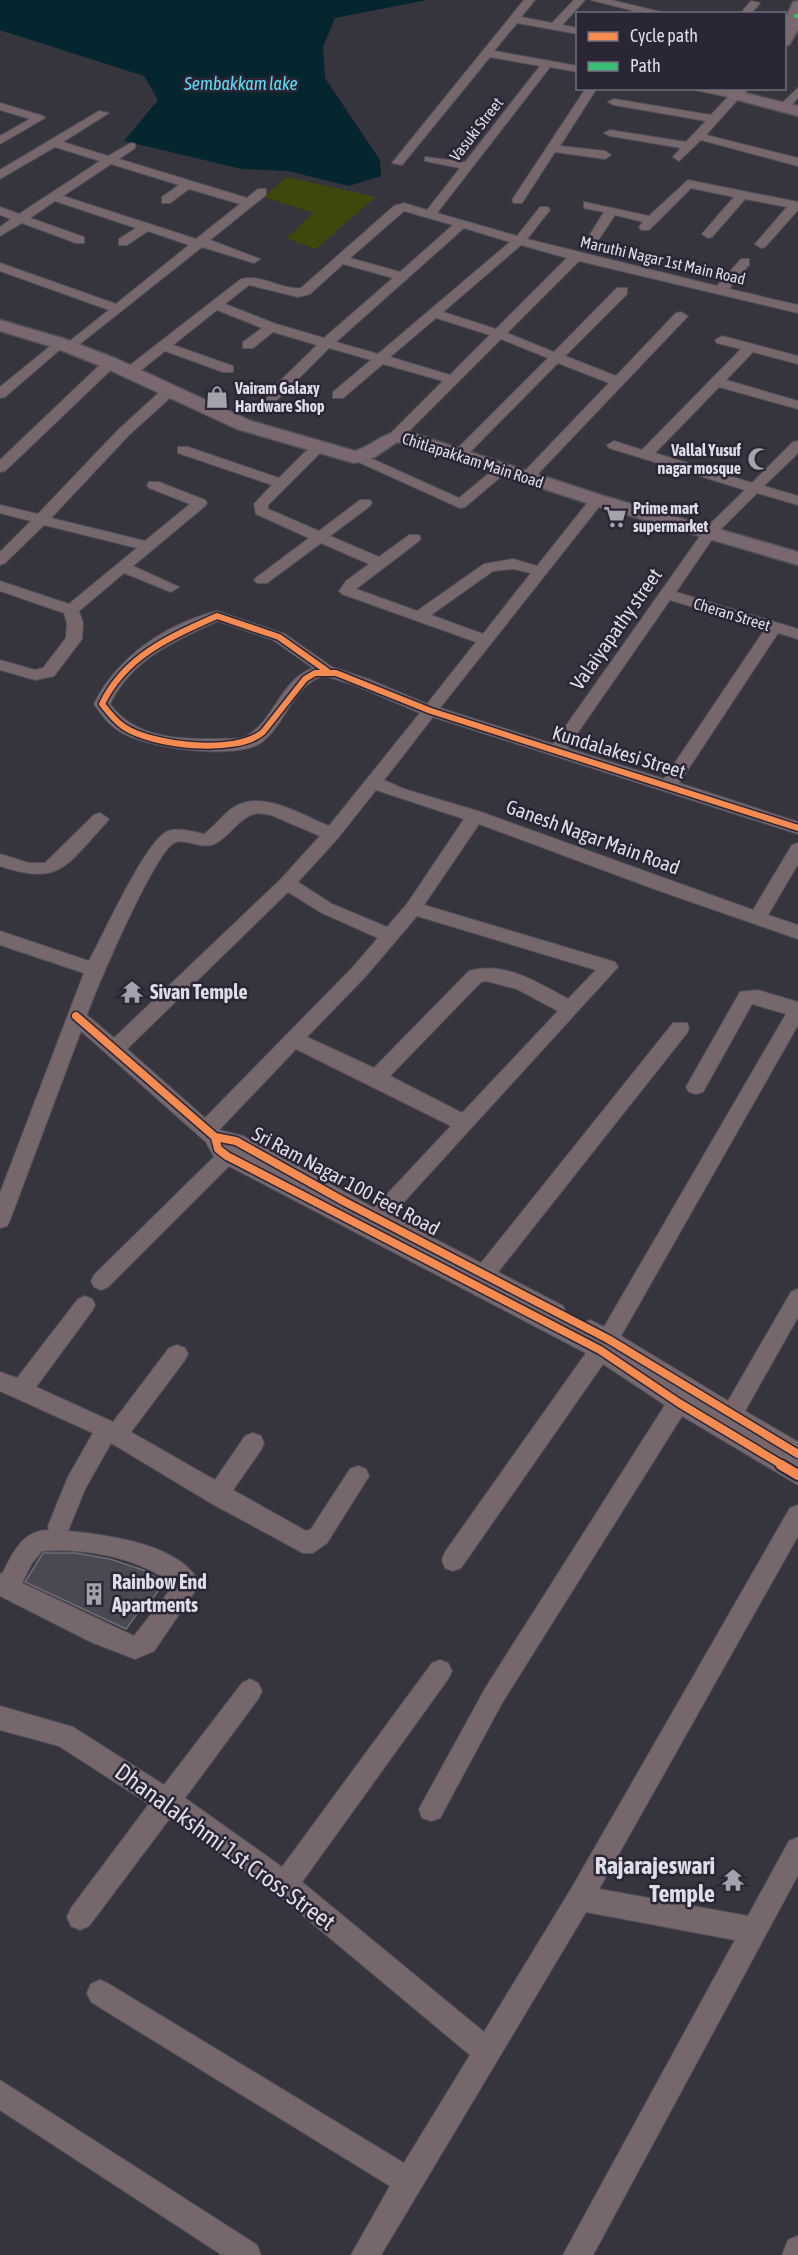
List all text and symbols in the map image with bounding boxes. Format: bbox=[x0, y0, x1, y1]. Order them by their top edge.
legend bbox=[576, 12, 786, 90]
text: Cycle path bbox=[630, 25, 698, 46]
text: Path bbox=[630, 55, 661, 76]
water label: Sembakkam lake bbox=[183, 73, 298, 94]
street label: Vasuki Street bbox=[446, 93, 507, 164]
street label: Maruthi Nagar 1st Main Road bbox=[578, 232, 747, 289]
place label: Vairam Galaxy Hardware Shop bbox=[234, 379, 325, 415]
shop icon: Vairam Galaxy Hardware Shop bbox=[204, 384, 230, 410]
street label: Chitlapakkam Main Road bbox=[400, 429, 546, 492]
place label: Vallal Yusuf nagar mosque bbox=[658, 441, 742, 477]
mosque icon: Vallal Yusuf nagar mosque bbox=[746, 446, 772, 472]
place label: Prime mart supermarket bbox=[633, 499, 709, 535]
supermarket icon: Prime mart supermarket bbox=[602, 504, 628, 530]
street label: Valaiyapathy street bbox=[565, 563, 666, 694]
street label: Cheran Street bbox=[692, 594, 773, 634]
street label: Kundalakesi Street bbox=[550, 720, 689, 783]
street label: Ganesh Nagar Main Road bbox=[503, 794, 683, 879]
temple icon: Sivan Temple bbox=[119, 979, 145, 1005]
place label: Sivan Temple bbox=[150, 980, 248, 1003]
street label: Sri Ram Nagar 100 Feet Road bbox=[249, 1121, 444, 1240]
place label: Rainbow End Apartments bbox=[111, 1570, 207, 1616]
building icon: Rainbow End Apartments bbox=[81, 1581, 107, 1607]
street label: Dhanalakshmi 1st Cross Street bbox=[110, 1758, 341, 1936]
place label: Rajarajeswari Temple bbox=[595, 1852, 715, 1907]
temple icon: Rajarajeswari Temple bbox=[720, 1867, 746, 1893]

